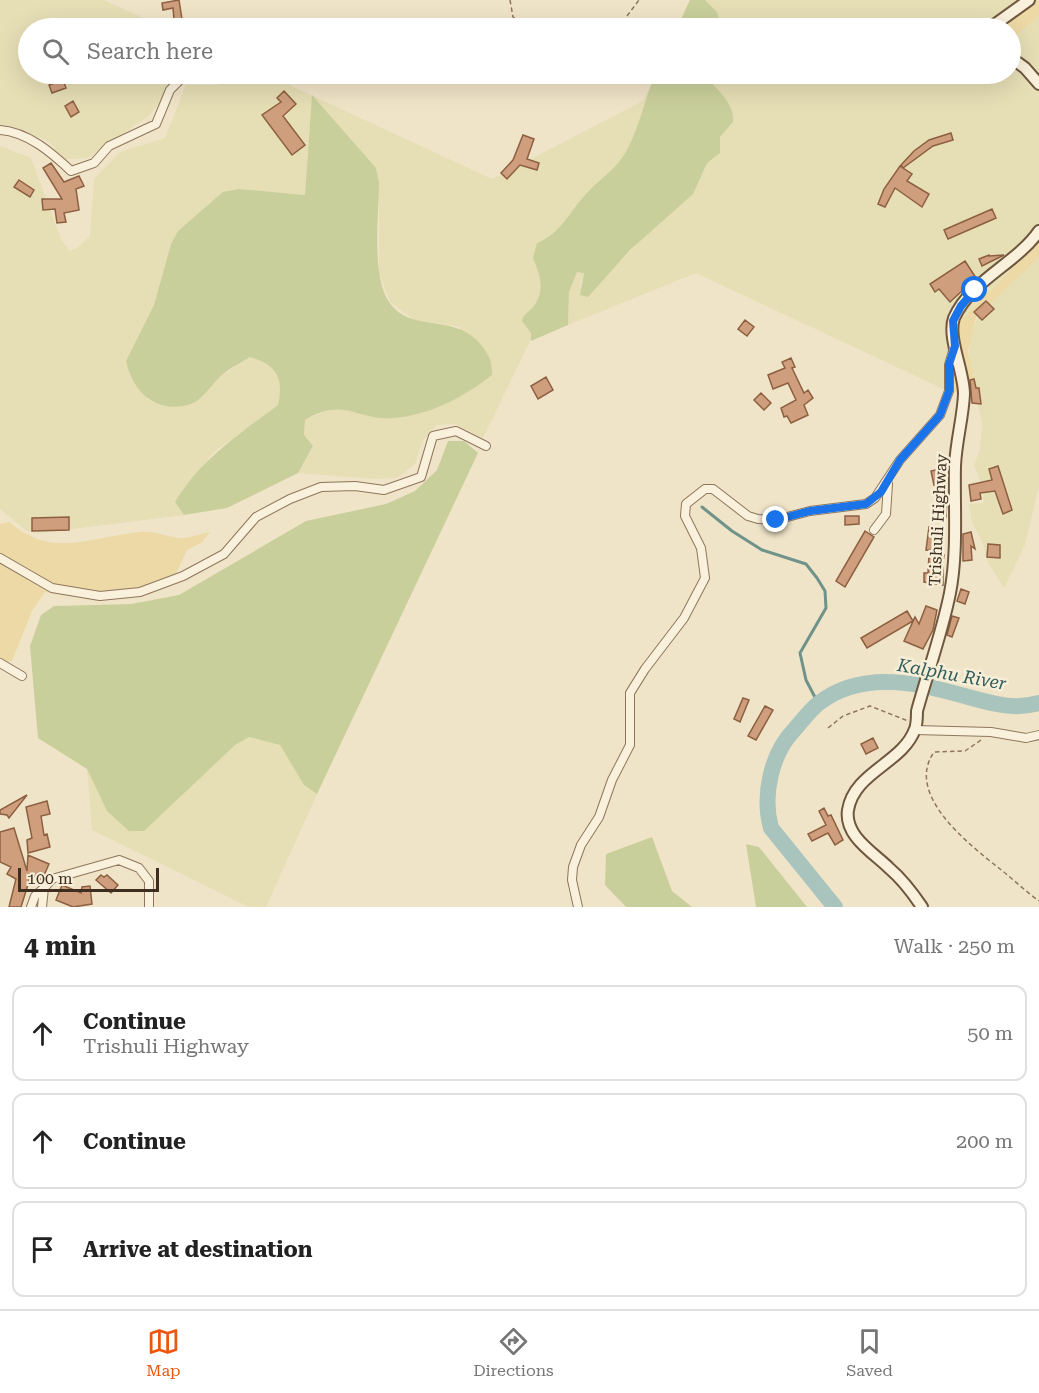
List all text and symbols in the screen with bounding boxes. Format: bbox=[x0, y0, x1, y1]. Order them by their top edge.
search box bbox=[18, 18, 1021, 84]
icon: search bbox=[39, 35, 72, 68]
text: Search here bbox=[87, 39, 213, 64]
route start bbox=[961, 276, 987, 302]
street label: Trishuli Highway bbox=[925, 453, 951, 587]
route end bbox=[762, 506, 788, 532]
water label: Kalphu River bbox=[895, 654, 1009, 694]
scale bar bbox=[18, 865, 159, 892]
text: 100 m bbox=[27, 869, 73, 888]
text: 4 min bbox=[24, 931, 96, 961]
text: Walk · 250 m bbox=[894, 934, 1015, 958]
text: Continue bbox=[83, 1009, 186, 1034]
icon: ahead bbox=[26, 1017, 59, 1050]
text: 50 m bbox=[967, 1021, 1013, 1045]
text: Trishuli Highway bbox=[83, 1034, 249, 1058]
icon: ahead bbox=[26, 1125, 59, 1158]
text: Continue bbox=[83, 1129, 186, 1154]
text: 200 m bbox=[956, 1129, 1013, 1153]
icon: arrive bbox=[26, 1233, 59, 1266]
text: Arrive at destination bbox=[83, 1237, 312, 1262]
tab: Map bbox=[146, 1325, 181, 1380]
tab: Directions bbox=[473, 1325, 554, 1380]
tab: Saved bbox=[846, 1325, 893, 1380]

